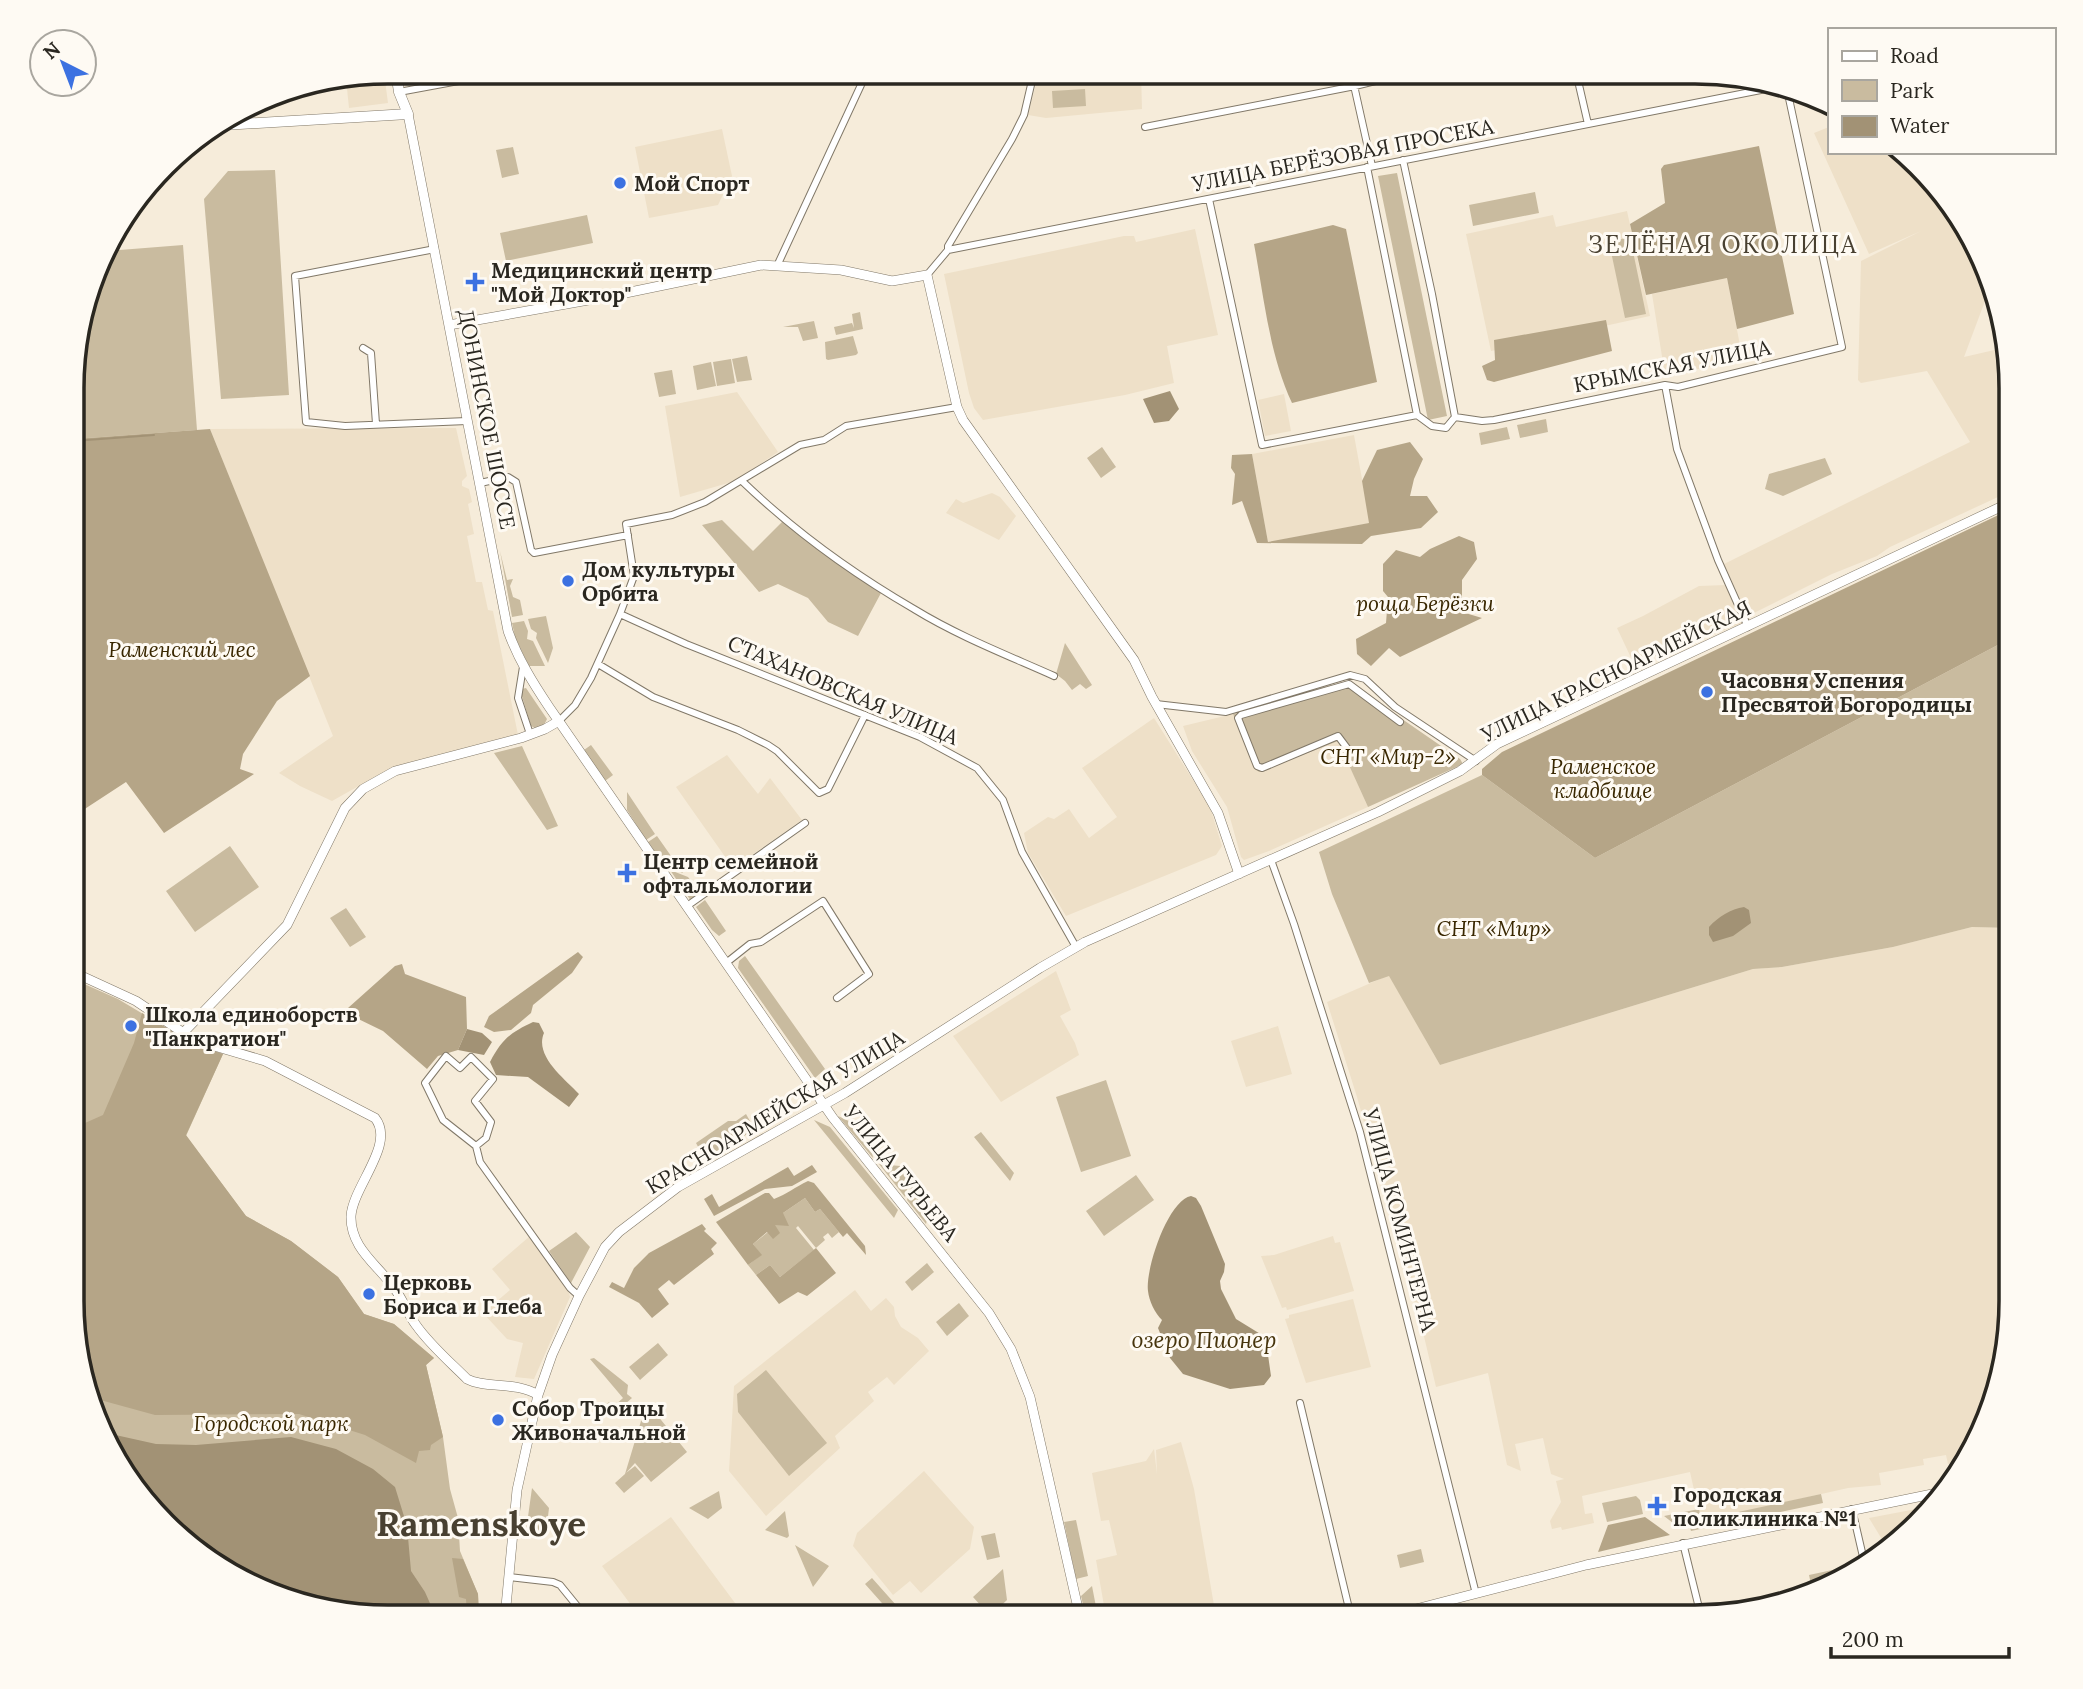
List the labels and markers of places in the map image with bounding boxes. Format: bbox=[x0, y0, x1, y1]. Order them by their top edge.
place label: Мой Спорт bbox=[634, 170, 749, 197]
marker: Мой Спорт bbox=[612, 175, 628, 191]
place label: Медицинский центр "Мой Доктор" bbox=[491, 257, 713, 308]
marker: Медицинский центр "Мой Доктор" bbox=[465, 272, 485, 292]
place label: Дом культуры Орбита bbox=[582, 556, 735, 607]
marker: Дом культуры Орбита bbox=[560, 573, 576, 589]
place label: Часовня Успения Пресвятой Богородицы bbox=[1721, 667, 1972, 718]
marker: Часовня Успения Пресвятой Богородицы bbox=[1699, 684, 1715, 700]
place label: Центр семейной офтальмологии bbox=[643, 848, 818, 899]
marker: Центр семейной офтальмологии bbox=[617, 863, 637, 883]
place label: Школа единоборств "Панкратион" bbox=[145, 1001, 358, 1052]
marker: Школа единоборств "Панкратион" bbox=[123, 1018, 139, 1034]
place label: Церковь Бориса и Глеба bbox=[383, 1269, 542, 1320]
marker: Церковь Бориса и Глеба bbox=[361, 1286, 377, 1302]
place label: Собор Троицы Живоначальной bbox=[512, 1395, 686, 1446]
marker: Собор Троицы Живоначальной bbox=[490, 1412, 506, 1428]
place label: Городская поликлиника №1 bbox=[1673, 1481, 1857, 1532]
marker: Городская поликлиника №1 bbox=[1647, 1496, 1667, 1516]

